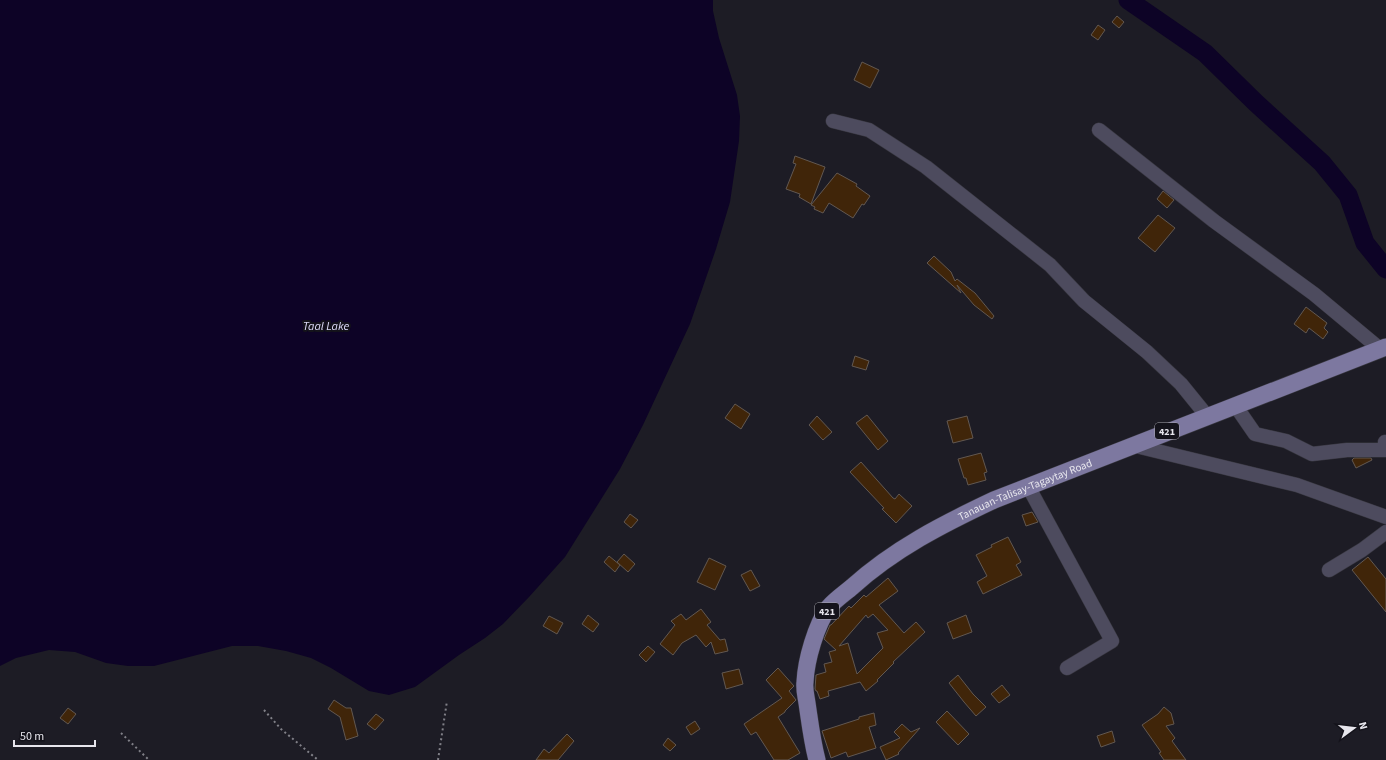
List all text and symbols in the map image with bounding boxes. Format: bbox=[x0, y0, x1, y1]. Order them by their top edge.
water label: Taal Lake bbox=[303, 318, 350, 335]
road number: 421 bbox=[1155, 423, 1179, 439]
street label: Tanauan-Talisay-Tagaytay Road bbox=[956, 455, 1094, 524]
road number: 421 bbox=[815, 603, 839, 619]
north arrow bbox=[1334, 708, 1374, 748]
text: N bbox=[1355, 720, 1371, 731]
scale bar bbox=[14, 722, 95, 748]
text: 50 m bbox=[20, 728, 44, 745]

